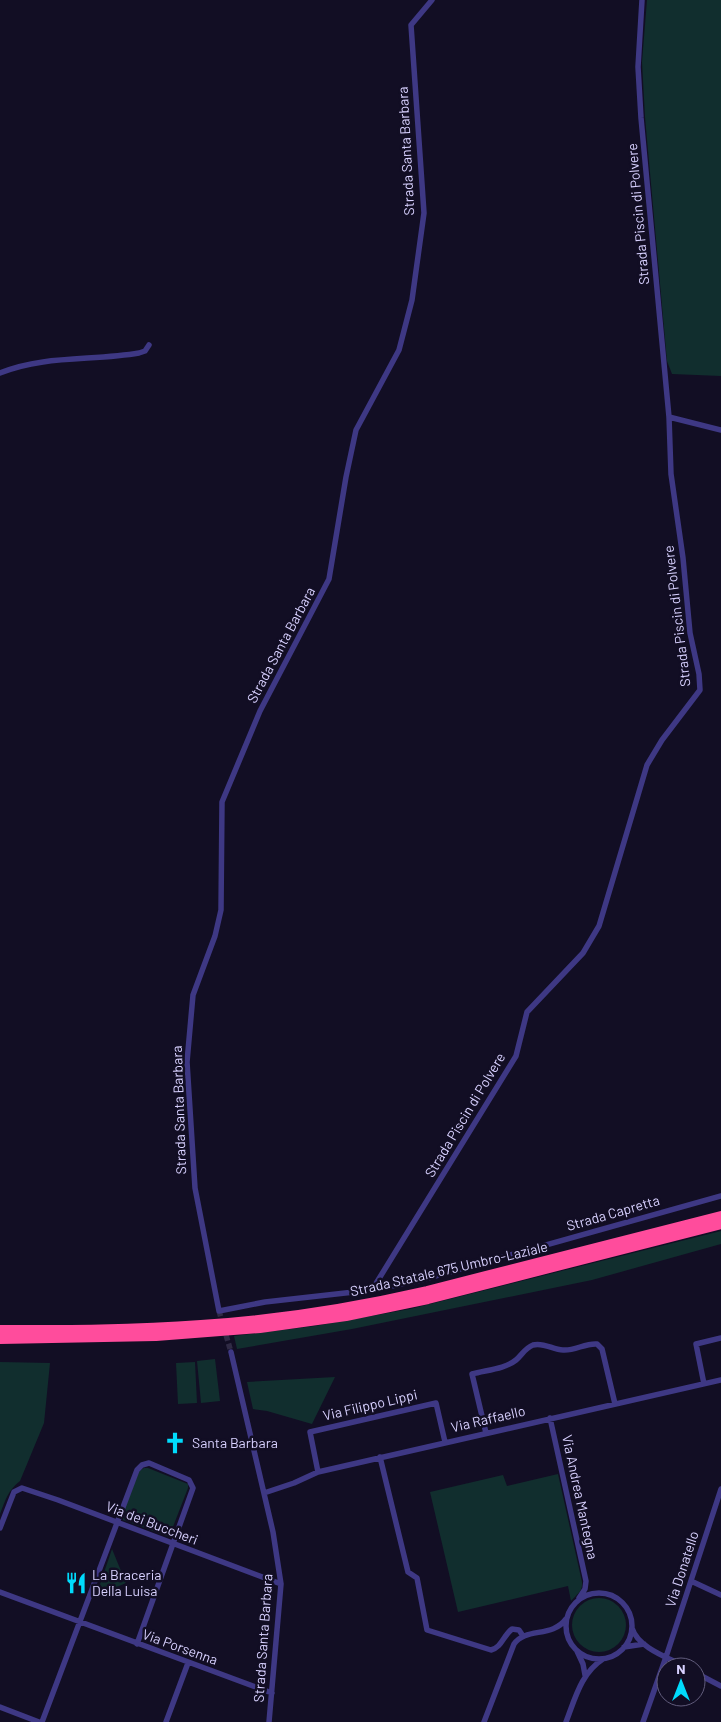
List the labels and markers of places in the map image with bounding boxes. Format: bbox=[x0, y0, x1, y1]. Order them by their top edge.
church icon: Santa Barbara bbox=[162, 1430, 188, 1456]
place label: Santa Barbara bbox=[192, 1434, 278, 1451]
place label: La Braceria Della Luisa bbox=[92, 1566, 161, 1599]
restaurant icon: La Braceria Della Luisa bbox=[63, 1570, 89, 1596]

